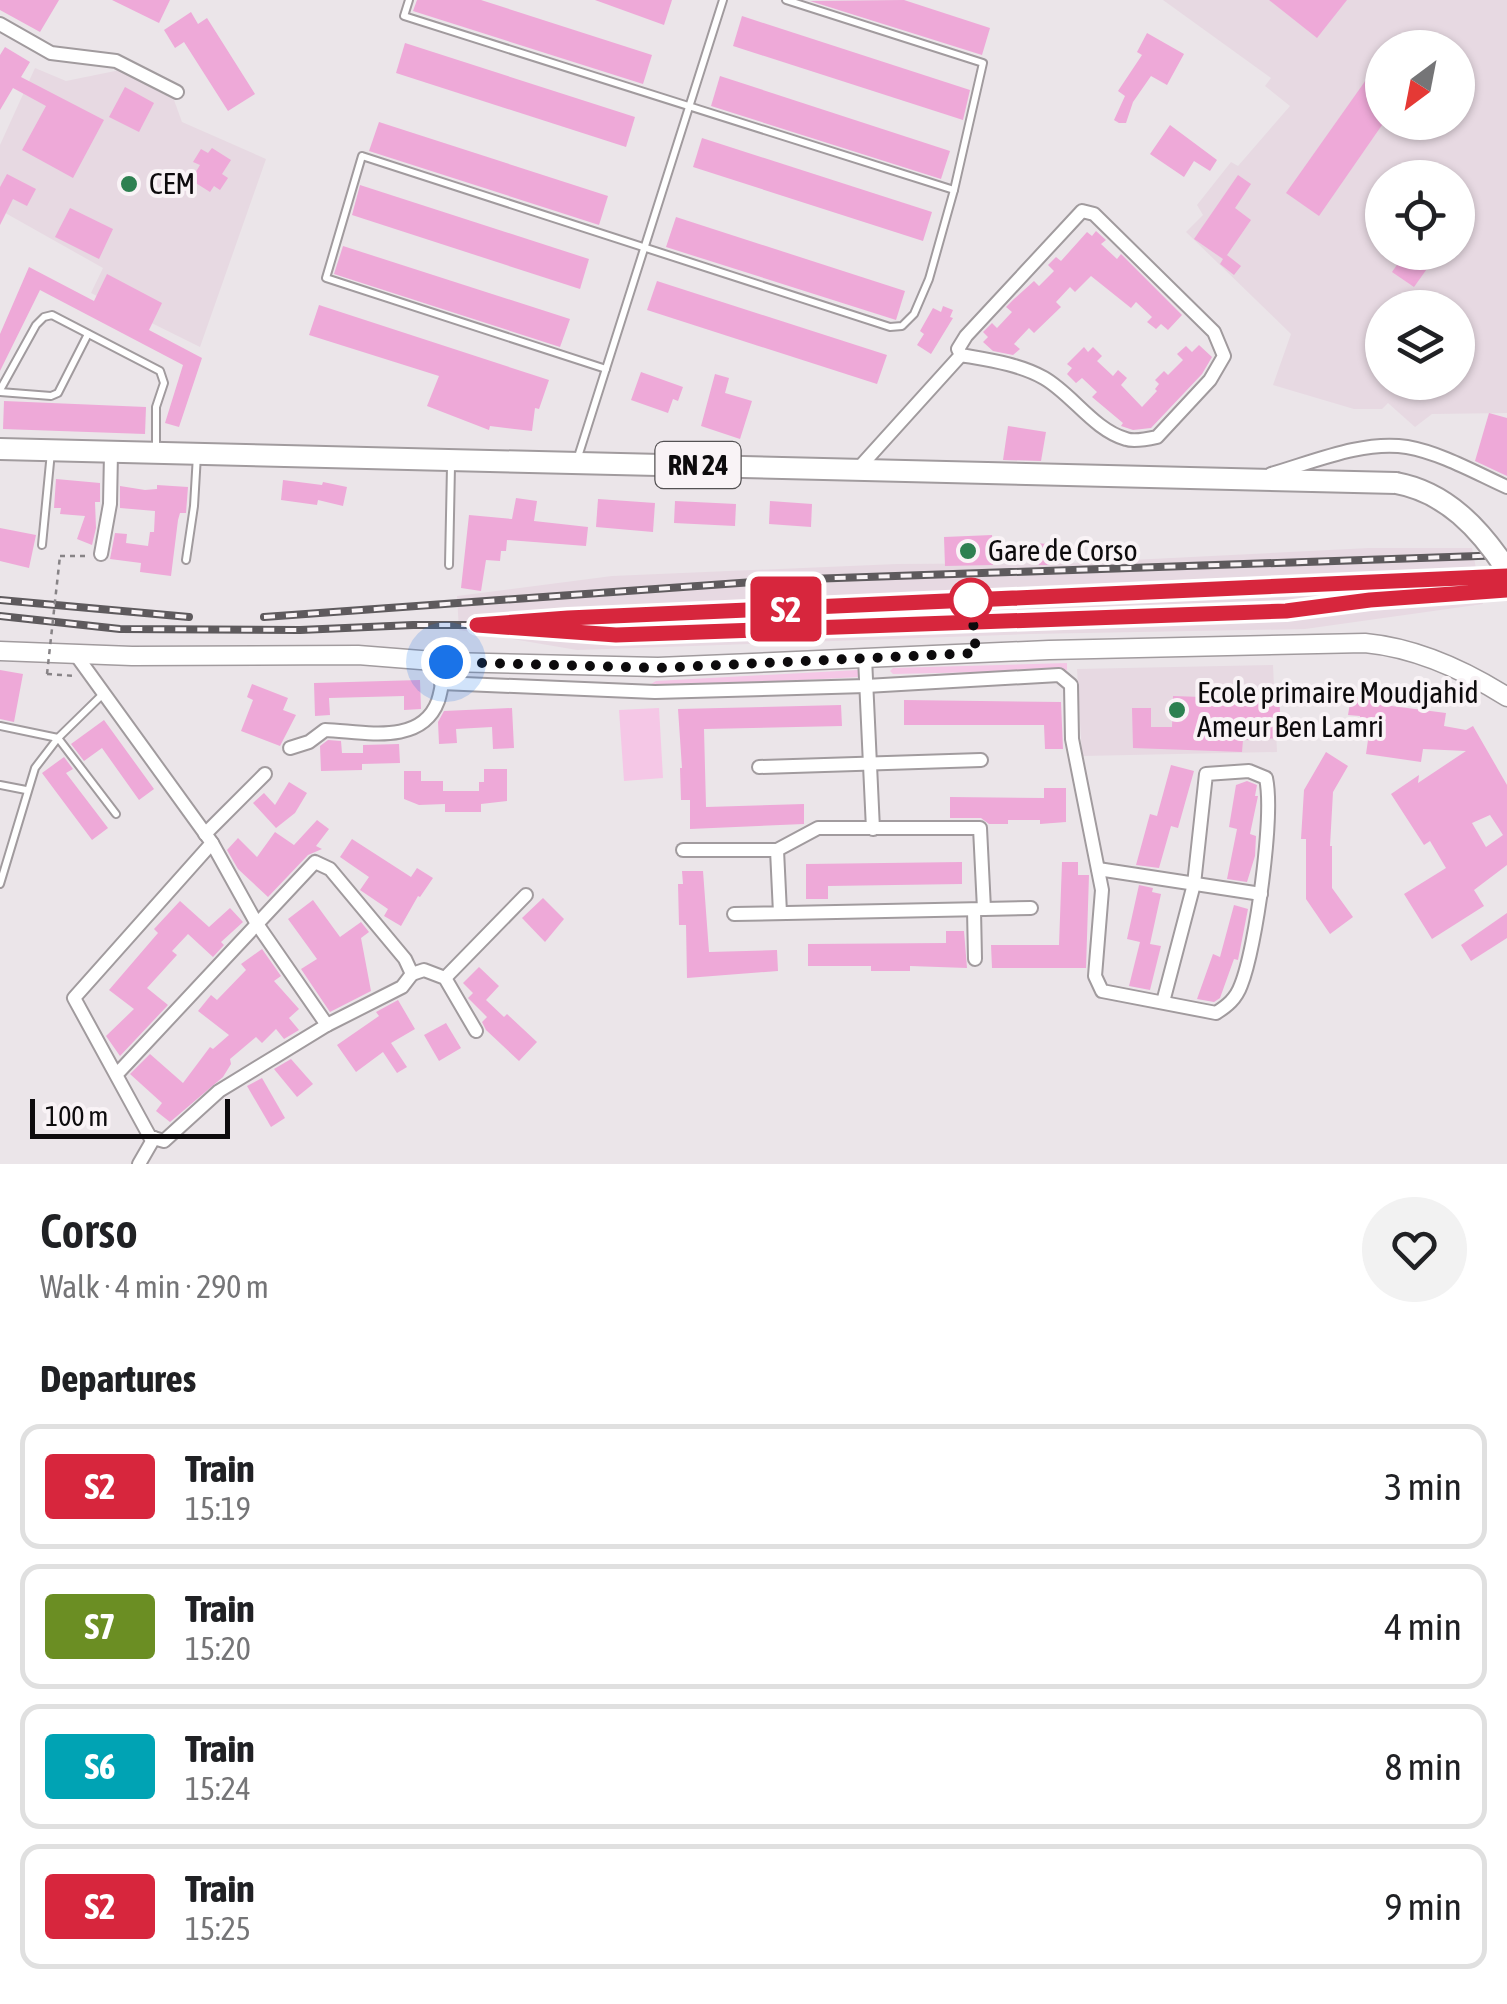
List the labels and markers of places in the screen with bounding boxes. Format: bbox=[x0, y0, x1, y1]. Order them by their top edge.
place label: CEM bbox=[149, 166, 195, 200]
marker: CEM bbox=[118, 173, 140, 195]
place label: Gare de Corso bbox=[988, 533, 1138, 567]
marker: Gare de Corso bbox=[957, 540, 979, 562]
unlabelled marker bbox=[950, 579, 992, 621]
place label: Ecole primaire Moudjahid Ameur Ben Lamri bbox=[1197, 675, 1479, 743]
marker: Ecole primaire Moudjahid Ameur Ben Lamri bbox=[1166, 699, 1188, 721]

